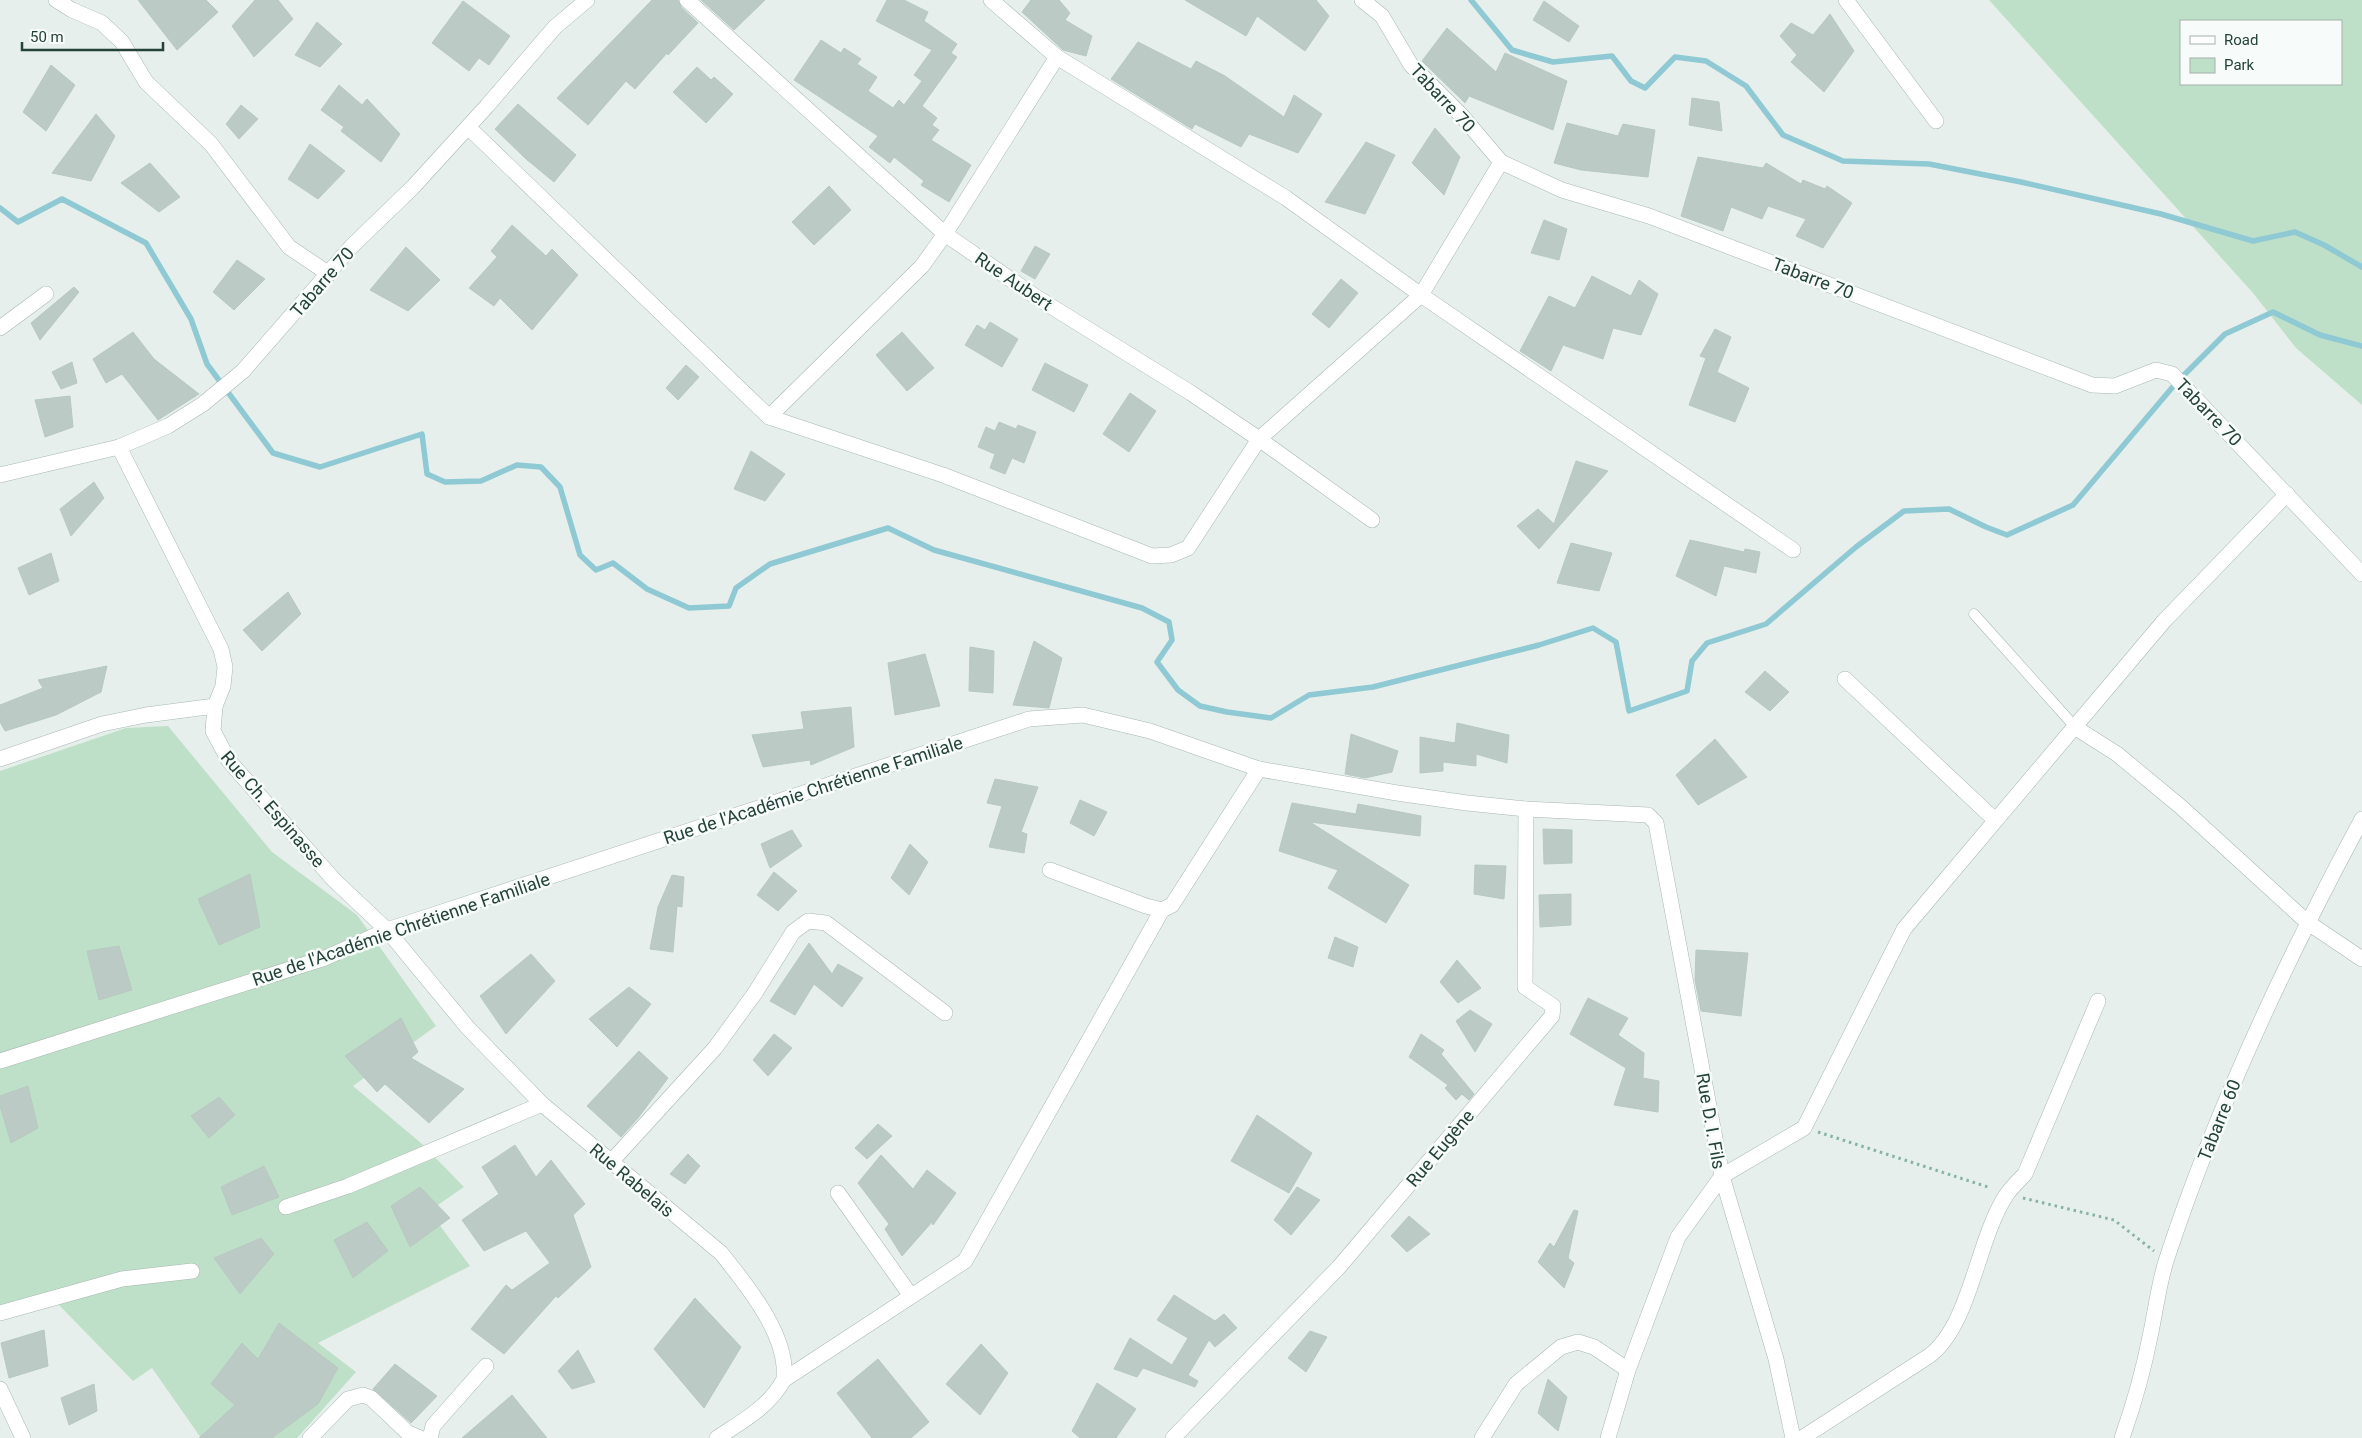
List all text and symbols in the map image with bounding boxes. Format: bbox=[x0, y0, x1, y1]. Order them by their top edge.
scale bar bbox=[22, 20, 164, 52]
legend bbox=[2180, 20, 2342, 85]
text: 50 m bbox=[30, 28, 64, 46]
text: Road bbox=[2224, 31, 2258, 49]
text: Park bbox=[2224, 56, 2255, 74]
street label: Tabarre 70 bbox=[1406, 59, 1480, 137]
street label: Tabarre 70 bbox=[286, 243, 358, 321]
street label: Rue Aubert bbox=[971, 247, 1057, 315]
street label: Tabarre 70 bbox=[1769, 253, 1857, 303]
street label: Tabarre 70 bbox=[2172, 374, 2246, 450]
street label: Rue de l'Académie Chrétienne Familiale bbox=[661, 732, 965, 848]
street label: Rue Ch. Espinasse bbox=[217, 746, 329, 872]
street label: Rue de l'Académie Chrétienne Familiale bbox=[249, 868, 553, 990]
street label: Rue D. I. Fils bbox=[1692, 1071, 1730, 1171]
street label: Tabarre 60 bbox=[2193, 1076, 2245, 1164]
street label: Rue Eugène bbox=[1402, 1105, 1478, 1191]
street label: Rue Rabelais bbox=[586, 1139, 678, 1221]

